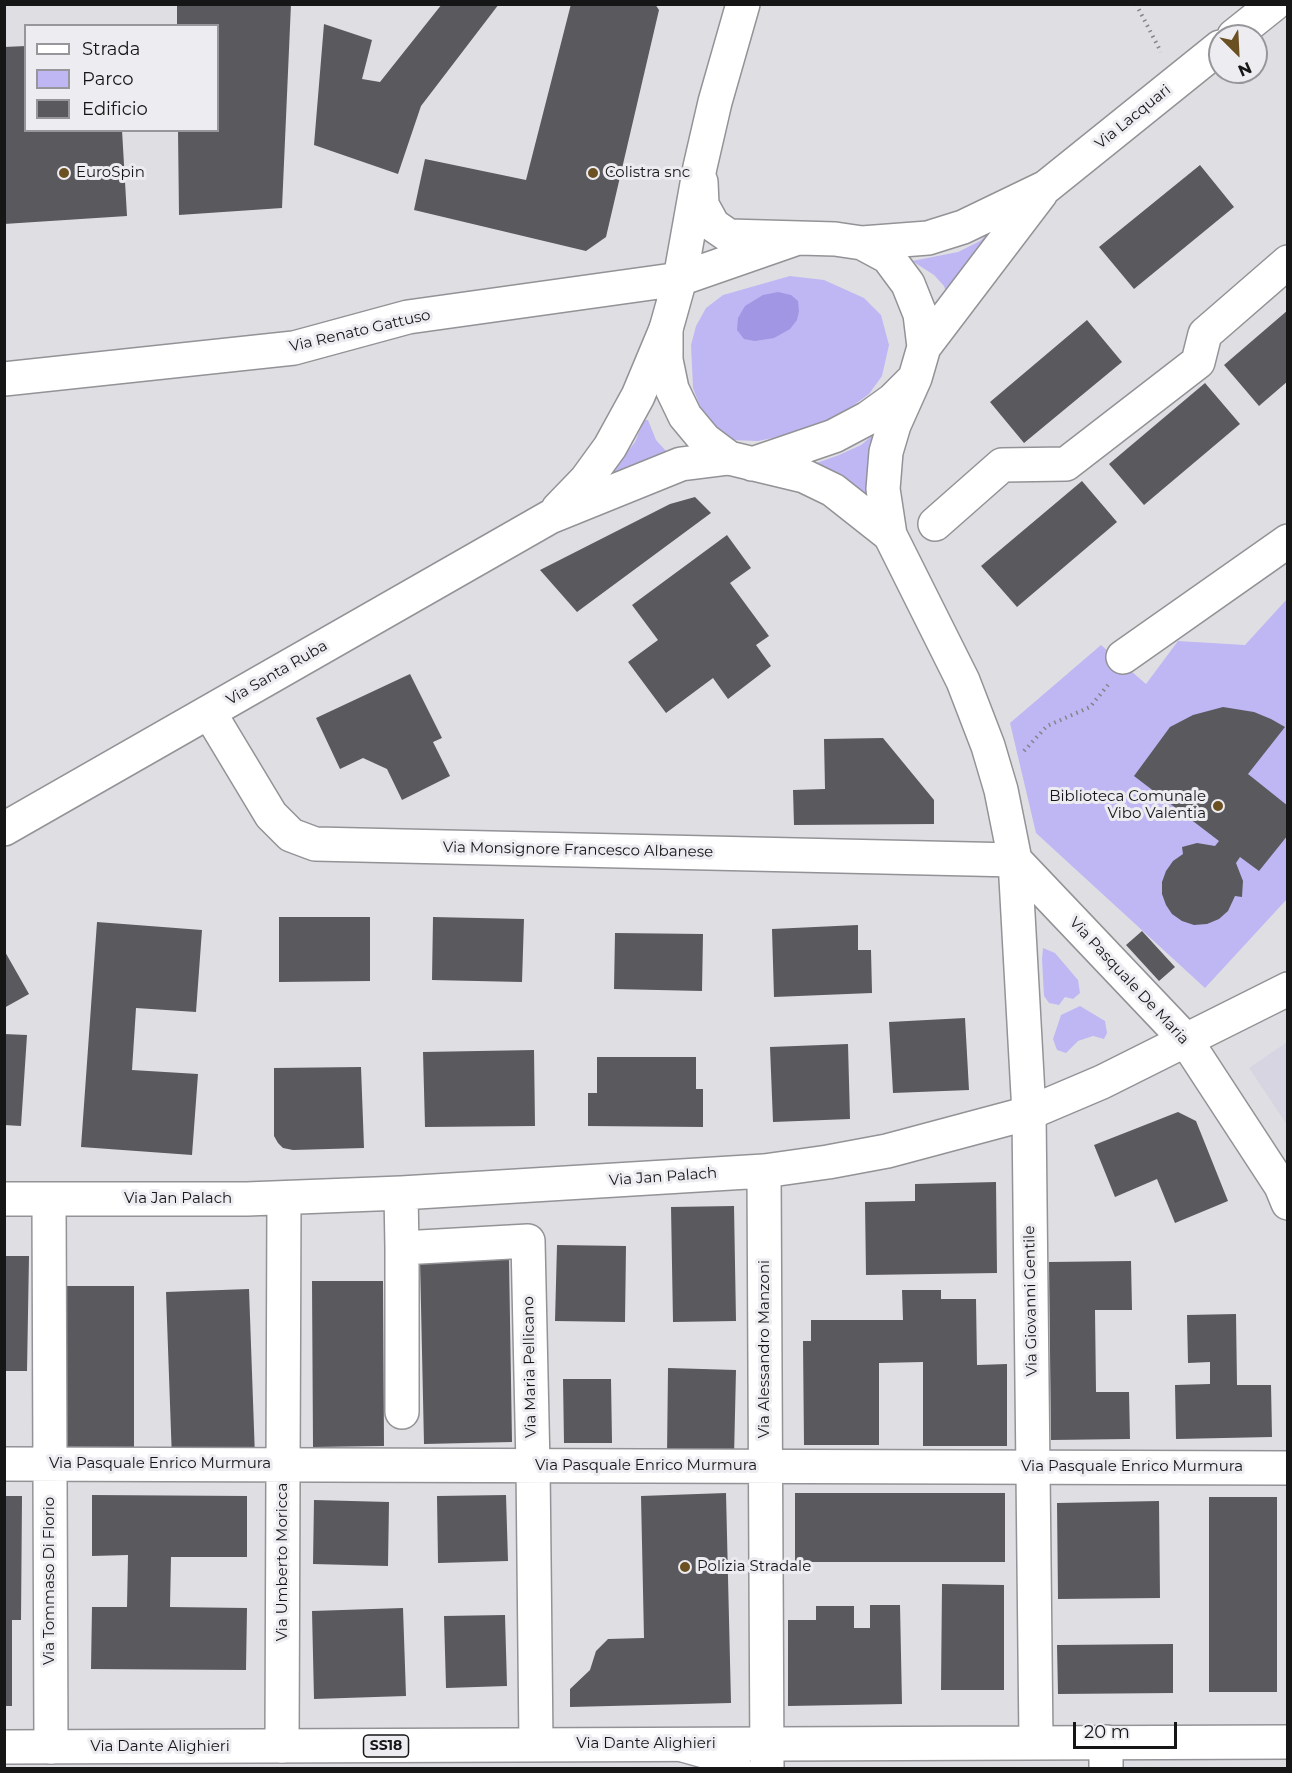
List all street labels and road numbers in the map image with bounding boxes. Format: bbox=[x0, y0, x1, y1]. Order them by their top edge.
street label: Via Lacquari bbox=[1092, 81, 1174, 153]
street label: Via Renato Gattuso bbox=[288, 306, 432, 356]
street label: Via Santa Ruba bbox=[223, 637, 331, 709]
street label: Via Monsignore Francesco Albanese bbox=[443, 839, 713, 861]
street label: Via Pasquale De Maria bbox=[1065, 914, 1193, 1048]
street label: Via Jan Palach bbox=[608, 1164, 718, 1190]
street label: Via Jan Palach bbox=[124, 1190, 232, 1208]
street label: Via Giovanni Gentile bbox=[1021, 1225, 1041, 1377]
street label: Via Alessandro Manzoni bbox=[756, 1260, 774, 1438]
street label: Via Maria Pellicano bbox=[520, 1296, 540, 1438]
street label: Via Pasquale Enrico Murmura bbox=[49, 1455, 271, 1473]
street label: Via Pasquale Enrico Murmura bbox=[535, 1457, 757, 1475]
street label: Via Pasquale Enrico Murmura bbox=[1021, 1458, 1243, 1476]
street label: Via Umberto Moricca bbox=[274, 1483, 292, 1641]
street label: Via Tommaso Di Florio bbox=[41, 1497, 59, 1665]
road number: SS18 bbox=[364, 1735, 408, 1757]
street label: Via Dante Alighieri bbox=[576, 1735, 716, 1753]
street label: Via Dante Alighieri bbox=[90, 1738, 230, 1756]

